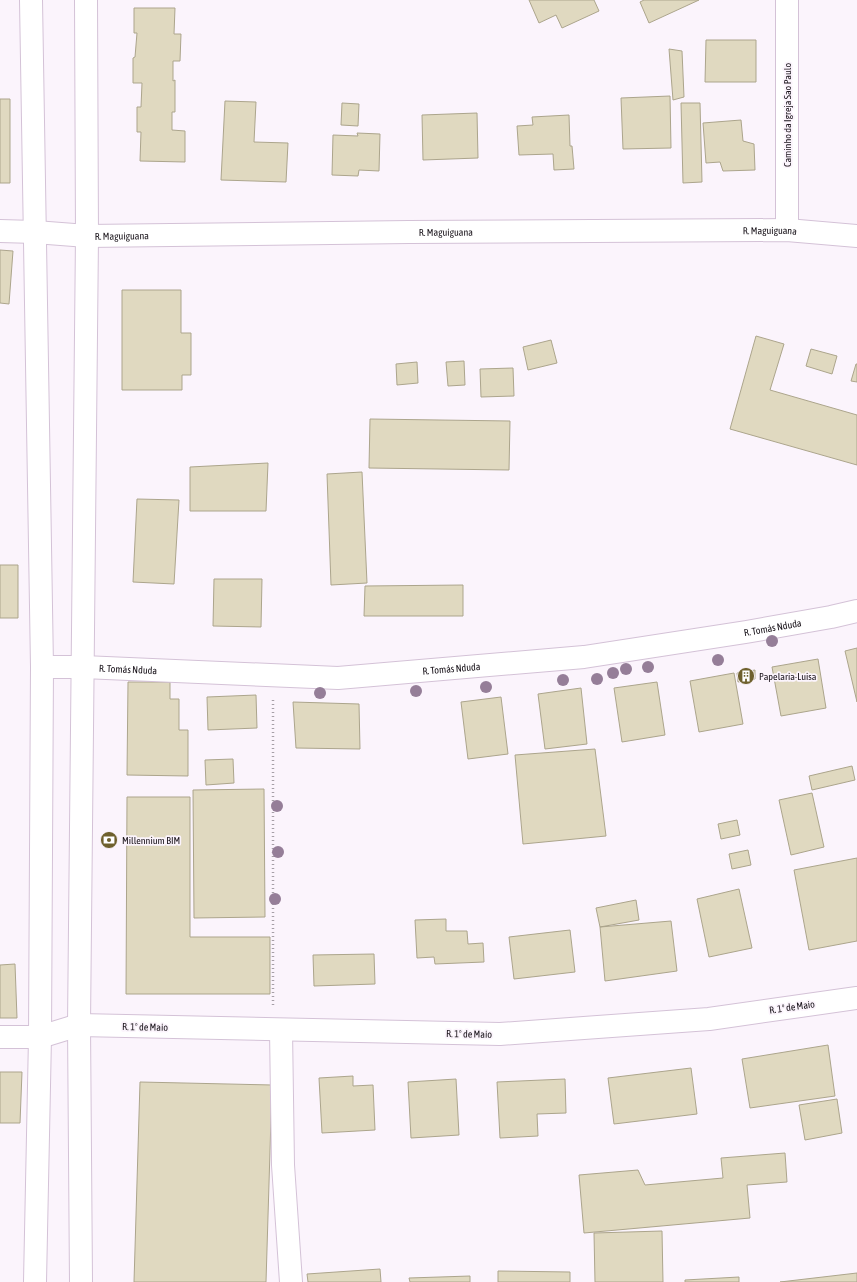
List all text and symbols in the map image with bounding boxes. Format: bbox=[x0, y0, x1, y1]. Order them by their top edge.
street label: Caminho da Igreja Sao Paulo bbox=[782, 63, 793, 167]
street label: R. Maguiguana bbox=[743, 224, 798, 236]
street label: R. Maguiguana bbox=[419, 226, 473, 237]
street label: R. Maguiguana bbox=[95, 230, 149, 241]
street label: R. Tomás Nduda bbox=[743, 617, 803, 638]
street label: R. Tomás Nduda bbox=[422, 660, 481, 676]
street label: R. Tomás Nduda bbox=[99, 662, 158, 676]
building icon: Papelaria-Luisa bbox=[736, 666, 756, 686]
place label: Papelaria-Luisa bbox=[759, 671, 817, 682]
bank icon: Millennium BIM bbox=[99, 830, 119, 850]
place label: Millennium BIM bbox=[122, 835, 180, 846]
street label: R. 1º de Maio bbox=[768, 998, 816, 1016]
street label: R. 1º de Maio bbox=[122, 1021, 168, 1033]
street label: R. 1º de Maio bbox=[446, 1028, 492, 1040]

